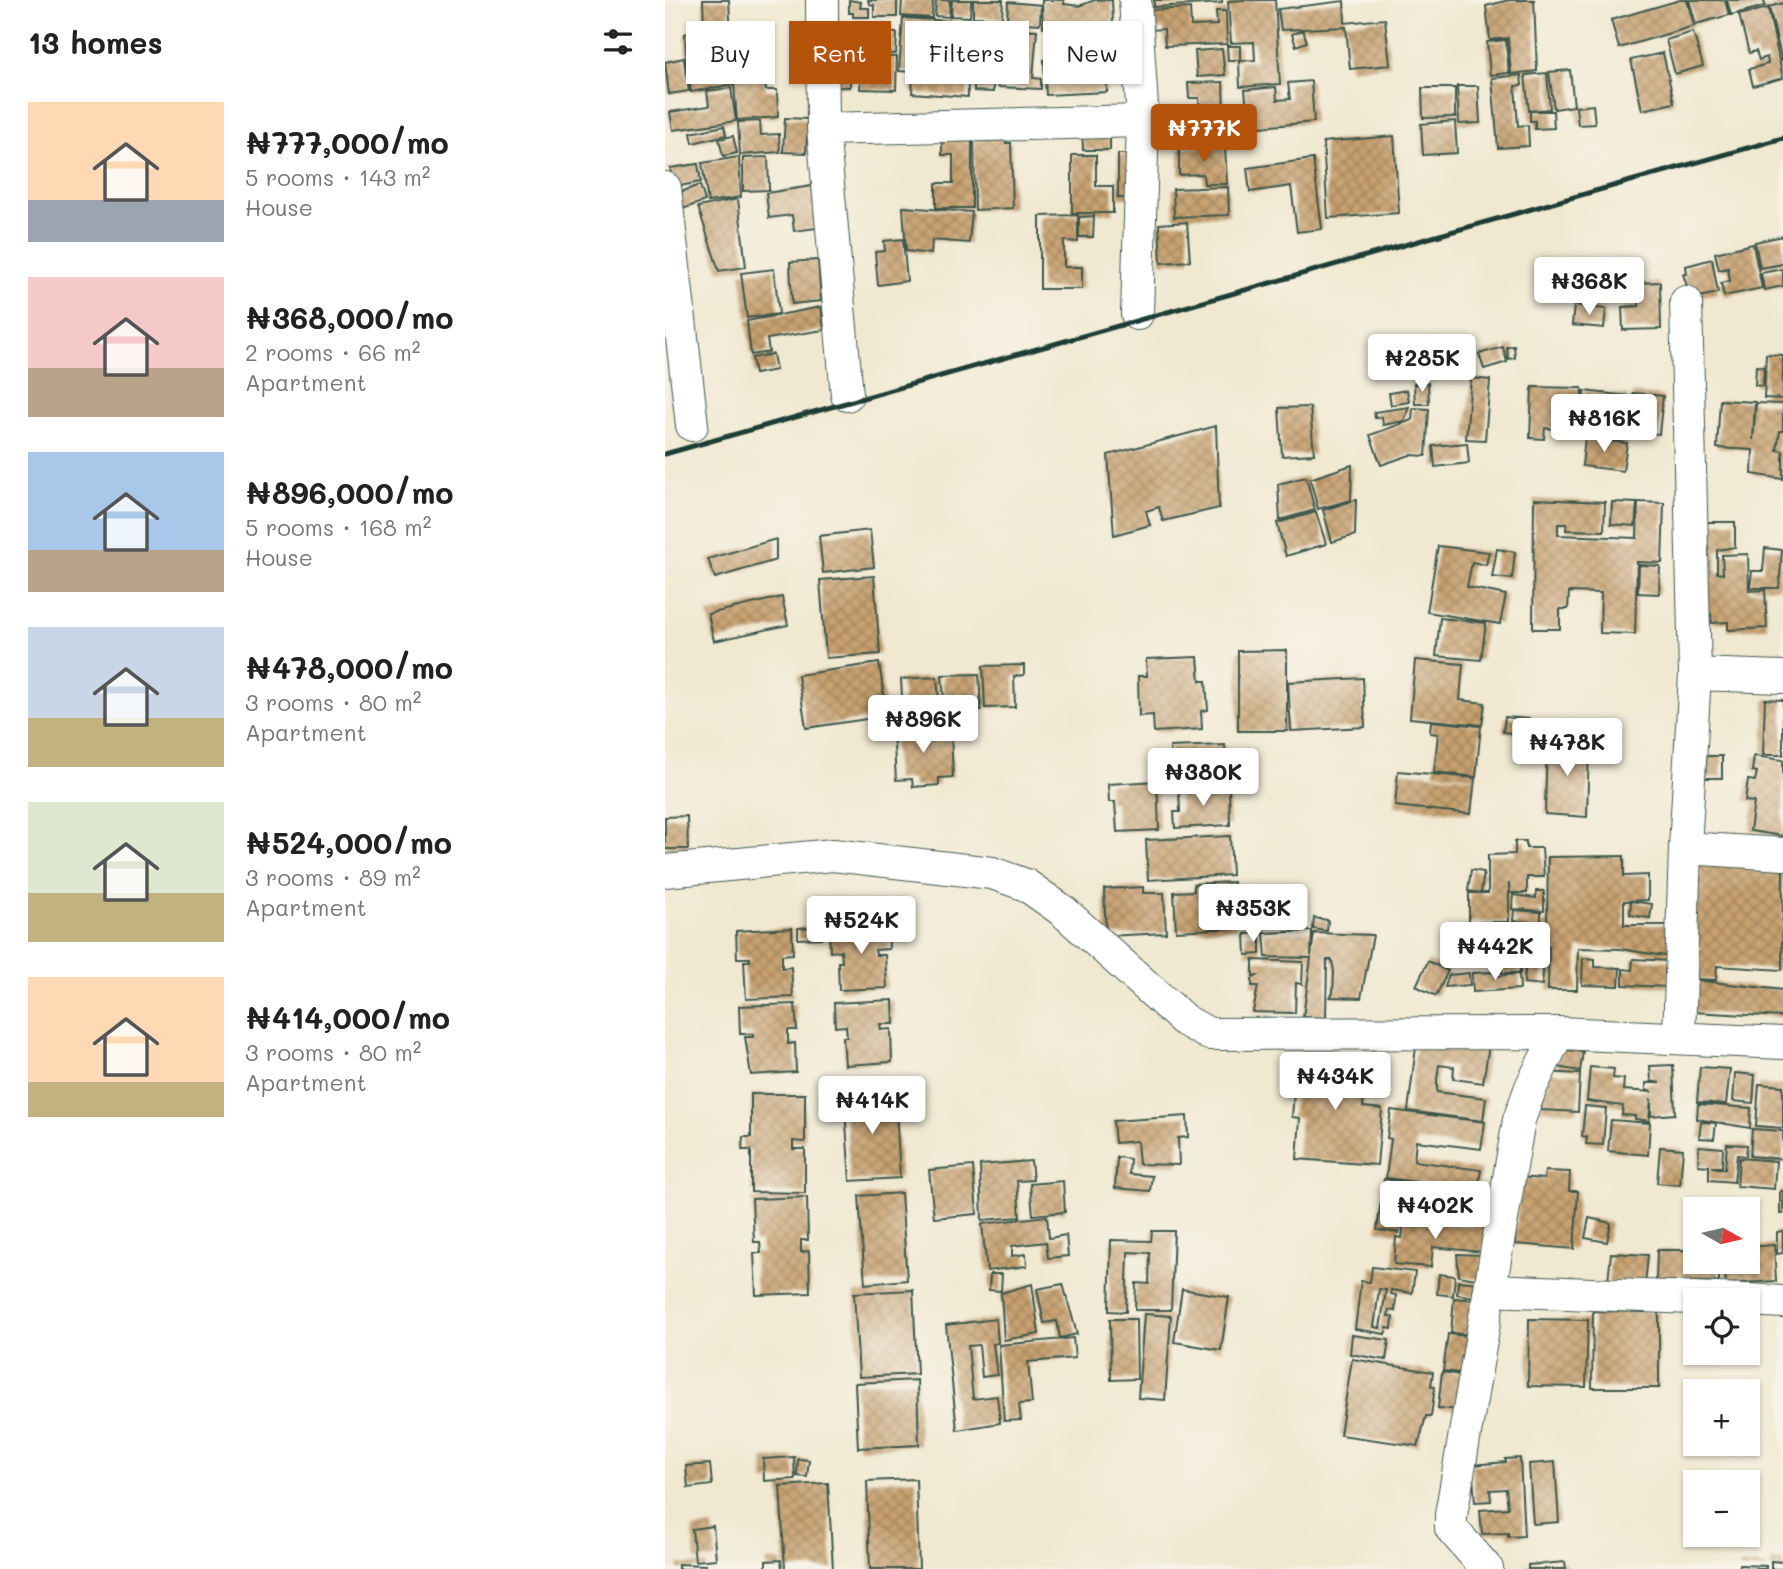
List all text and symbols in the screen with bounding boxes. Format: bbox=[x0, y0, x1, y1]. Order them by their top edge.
chip: Buy bbox=[686, 21, 775, 84]
chip: Rent bbox=[789, 21, 891, 84]
chip: Filters bbox=[905, 21, 1029, 84]
chip: New bbox=[1043, 21, 1142, 84]
text: 13 homes bbox=[28, 22, 163, 62]
icon: filters bbox=[599, 23, 637, 61]
pin: ₦777K bbox=[1155, 104, 1253, 164]
text: ₦777K bbox=[1167, 112, 1241, 142]
text: ₦777,000/mo bbox=[245, 122, 449, 162]
icon: home bbox=[84, 130, 168, 214]
text: 5 rooms · 143 m² bbox=[245, 162, 431, 192]
text: House bbox=[245, 192, 313, 222]
pin: ₦368K bbox=[1540, 258, 1638, 317]
text: ₦368K bbox=[1550, 265, 1628, 295]
text: ₦368,000/mo bbox=[245, 297, 453, 337]
icon: home bbox=[84, 305, 168, 389]
pin: ₦285K bbox=[1373, 334, 1471, 394]
text: 2 rooms · 66 m² bbox=[245, 337, 420, 367]
text: ₦285K bbox=[1384, 342, 1460, 372]
text: Apartment bbox=[245, 367, 367, 397]
pin: ₦816K bbox=[1555, 394, 1653, 454]
text: ₦816K bbox=[1567, 402, 1641, 432]
text: ₦896,000/mo bbox=[245, 472, 453, 512]
icon: home bbox=[84, 480, 168, 564]
text: 5 rooms · 168 m² bbox=[245, 512, 431, 542]
text: House bbox=[245, 542, 313, 572]
text: ₦478,000/mo bbox=[245, 647, 453, 687]
icon: home bbox=[84, 655, 168, 739]
text: 3 rooms · 80 m² bbox=[245, 687, 421, 717]
pin: ₦896K bbox=[874, 696, 972, 755]
text: ₦896K bbox=[884, 703, 962, 733]
text: Apartment bbox=[245, 717, 367, 747]
pin: ₦478K bbox=[1518, 718, 1616, 778]
text: ₦478K bbox=[1528, 726, 1606, 756]
pin: ₦380K bbox=[1154, 748, 1252, 808]
text: ₦380K bbox=[1164, 756, 1242, 786]
text: ₦524,000/mo bbox=[245, 822, 452, 862]
icon: home bbox=[84, 830, 168, 914]
text: 3 rooms · 89 m² bbox=[245, 862, 421, 892]
pin: ₦353K bbox=[1204, 884, 1302, 944]
text: Apartment bbox=[245, 892, 367, 922]
text: ₦353K bbox=[1215, 892, 1291, 922]
pin: ₦524K bbox=[812, 897, 910, 956]
text: ₦524K bbox=[823, 904, 899, 934]
pin: ₦442K bbox=[1446, 922, 1544, 982]
text: ₦442K bbox=[1456, 930, 1534, 960]
text: ₦414,000/mo bbox=[245, 997, 450, 1037]
icon: home bbox=[84, 1005, 168, 1089]
text: 3 rooms · 80 m² bbox=[245, 1037, 421, 1067]
pin: ₦434K bbox=[1286, 1052, 1384, 1112]
text: ₦434K bbox=[1296, 1060, 1374, 1090]
text: Apartment bbox=[245, 1067, 367, 1097]
pin: ₦414K bbox=[823, 1076, 921, 1136]
text: ₦414K bbox=[834, 1084, 910, 1114]
pin: ₦402K bbox=[1386, 1182, 1484, 1241]
text: ₦402K bbox=[1396, 1189, 1474, 1219]
north arrow bbox=[1683, 1197, 1761, 1274]
map controls bbox=[1683, 1197, 1760, 1547]
button: locate bbox=[1683, 1288, 1760, 1365]
button: + bbox=[1683, 1379, 1760, 1456]
button: − bbox=[1683, 1470, 1760, 1547]

